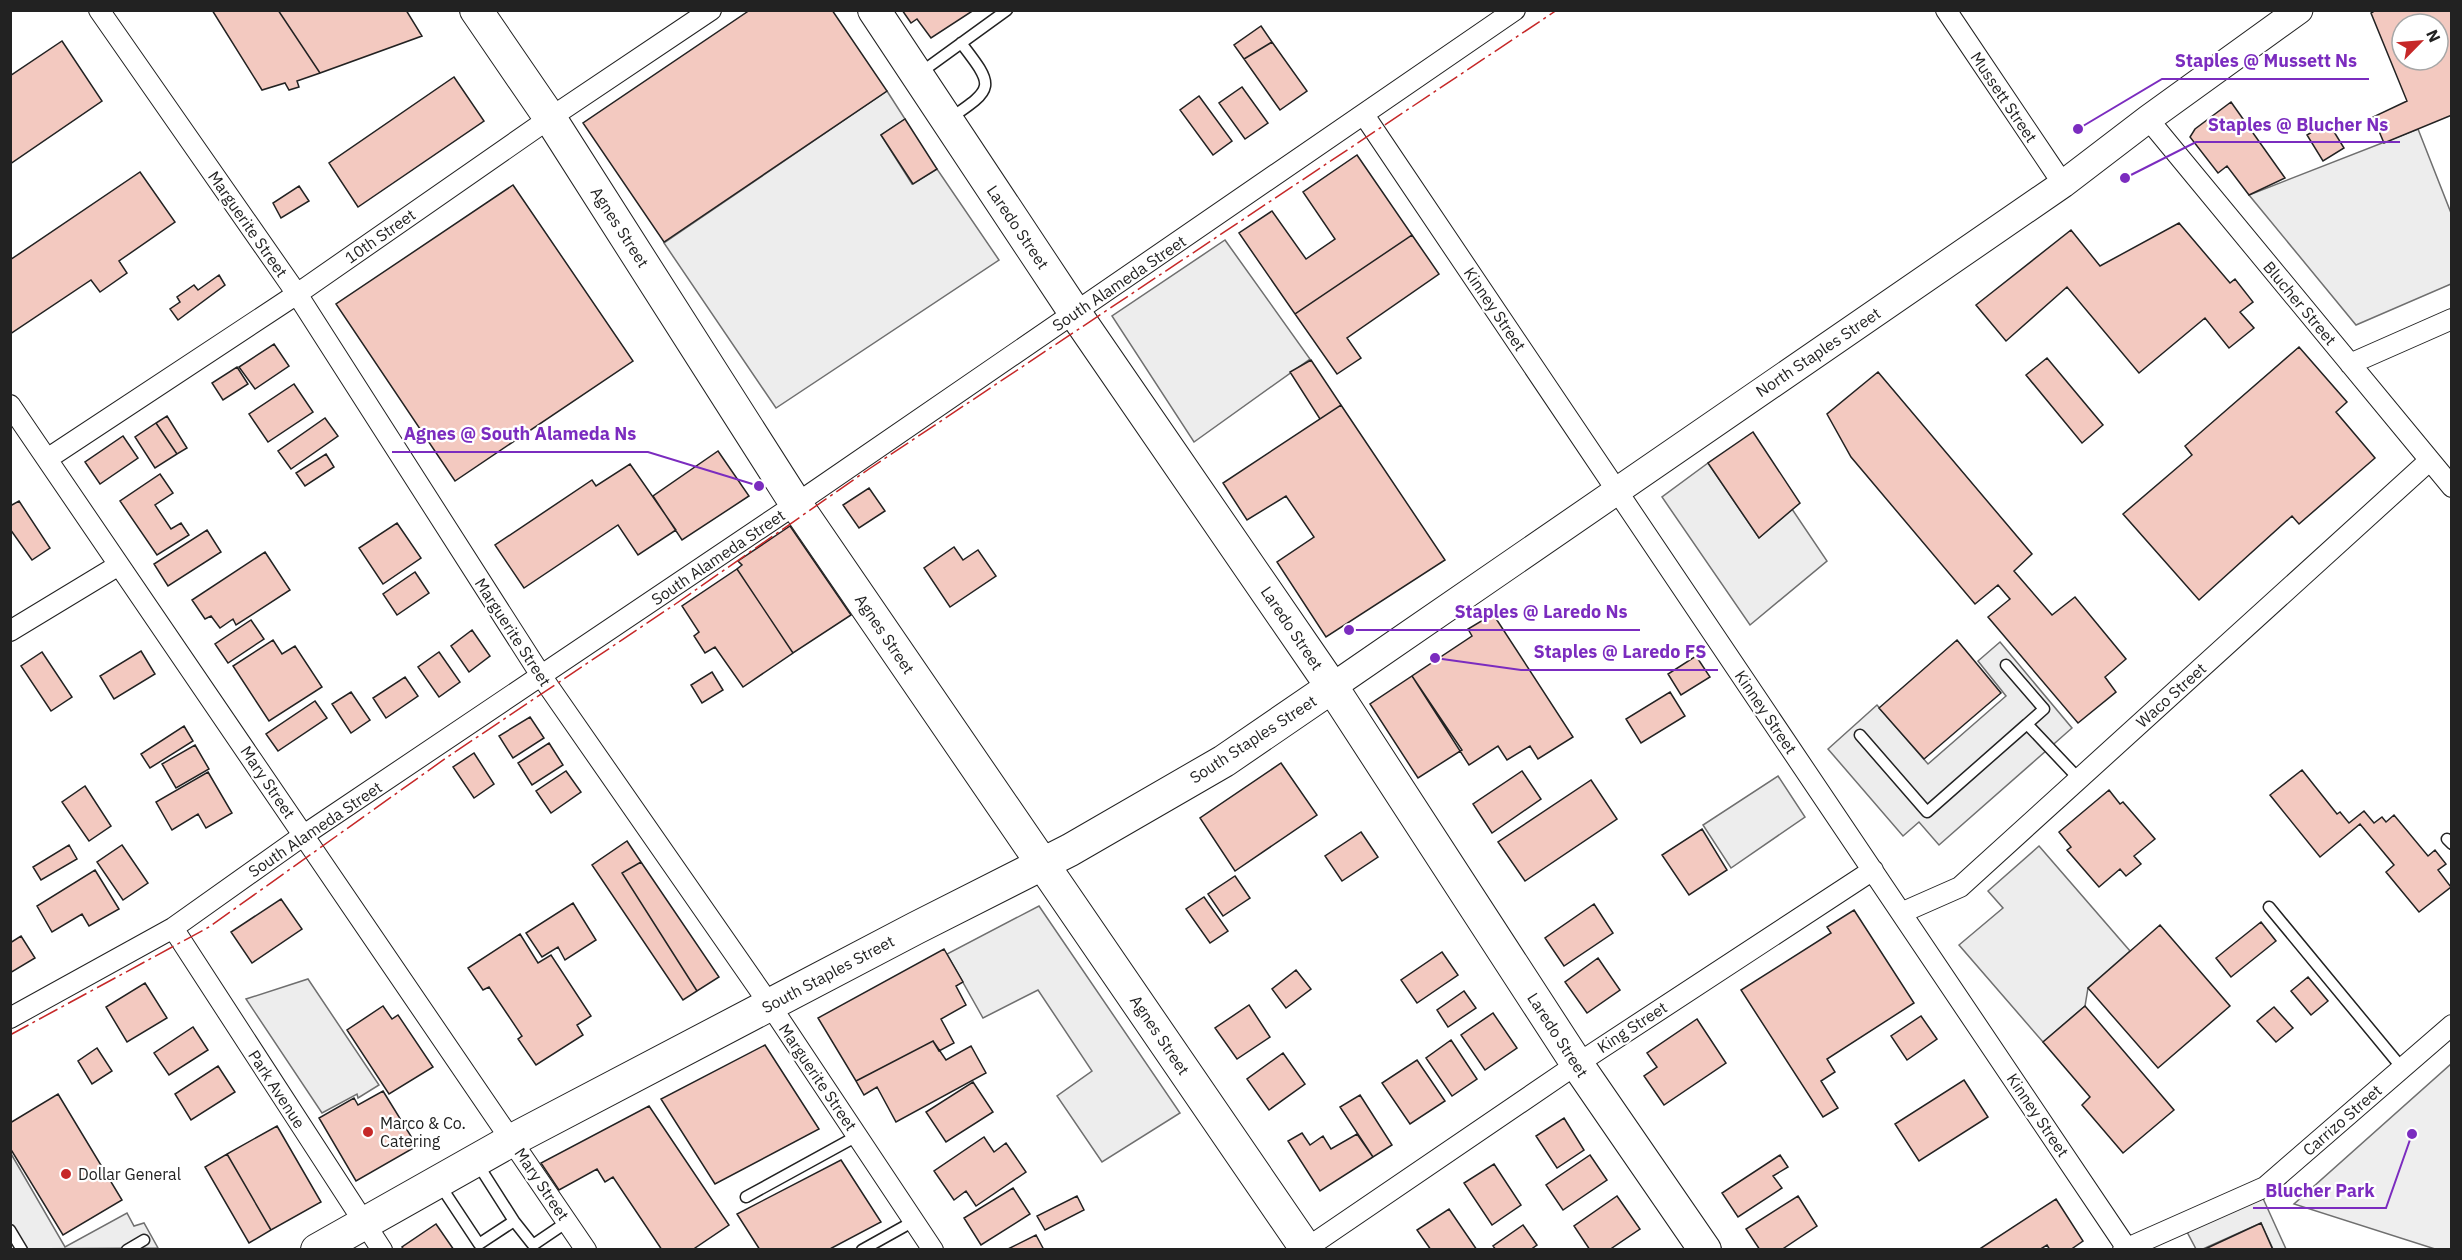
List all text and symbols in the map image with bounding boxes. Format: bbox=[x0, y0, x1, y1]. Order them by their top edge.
north arrow bbox=[2390, 12, 2450, 72]
text: N bbox=[2422, 26, 2445, 45]
callout: Staples @ Mussett Ns bbox=[2162, 43, 2369, 79]
street label: Mussett Street bbox=[1966, 48, 2042, 146]
text: Staples @ Mussett Ns bbox=[2175, 49, 2357, 72]
callout: Staples @ Blucher Ns bbox=[2196, 106, 2400, 142]
text: Staples @ Blucher Ns bbox=[2208, 113, 2388, 136]
street label: Marguerite Street bbox=[204, 167, 292, 281]
street label: Laredo Street bbox=[983, 181, 1053, 273]
street label: Agnes Street bbox=[587, 183, 653, 271]
street label: 10th Street bbox=[341, 204, 419, 268]
street label: South Alameda Street bbox=[1048, 231, 1190, 335]
street label: Blucher Street bbox=[2259, 257, 2341, 349]
street label: Kinney Street bbox=[1460, 263, 1530, 355]
street label: North Staples Street bbox=[1752, 303, 1884, 401]
callout: Agnes @ South Alameda Ns bbox=[392, 416, 648, 452]
text: Agnes @ South Alameda Ns bbox=[404, 422, 636, 445]
street label: South Alameda Street bbox=[647, 505, 789, 609]
street label: Marguerite Street bbox=[471, 574, 555, 690]
street label: Laredo Street bbox=[1257, 582, 1327, 674]
street label: Agnes Street bbox=[851, 590, 919, 678]
callout: Staples @ Laredo Ns bbox=[1443, 594, 1640, 630]
text: Staples @ Laredo Ns bbox=[1454, 600, 1628, 623]
callout: Staples @ Laredo FS bbox=[1521, 634, 1718, 670]
text: Staples @ Laredo FS bbox=[1534, 640, 1706, 663]
street label: Waco Street bbox=[2132, 658, 2210, 732]
street label: Kinney Street bbox=[1731, 666, 1801, 758]
street label: South Staples Street bbox=[1186, 691, 1320, 787]
street label: Mary Street bbox=[236, 742, 300, 822]
street label: South Alameda Street bbox=[244, 777, 386, 881]
street label: South Staples Street bbox=[758, 931, 898, 1017]
street label: Laredo Street bbox=[1523, 989, 1593, 1081]
street label: Agnes Street bbox=[1126, 991, 1194, 1079]
street label: King Street bbox=[1593, 997, 1671, 1057]
street label: Marguerite Street bbox=[775, 1020, 861, 1134]
street label: Park Avenue bbox=[244, 1046, 310, 1132]
street label: Kinney Street bbox=[2003, 1069, 2073, 1161]
street label: Carrizo Street bbox=[2298, 1080, 2386, 1160]
place label: Marco & Co. Catering bbox=[380, 1113, 466, 1151]
marker: Marco & Co. Catering bbox=[361, 1125, 375, 1139]
street label: Mary Street bbox=[510, 1144, 574, 1224]
place label: Dollar General bbox=[78, 1164, 181, 1184]
marker: Dollar General bbox=[59, 1167, 73, 1181]
callout: Blucher Park bbox=[2253, 1172, 2386, 1208]
text: Blucher Park bbox=[2265, 1179, 2375, 1202]

